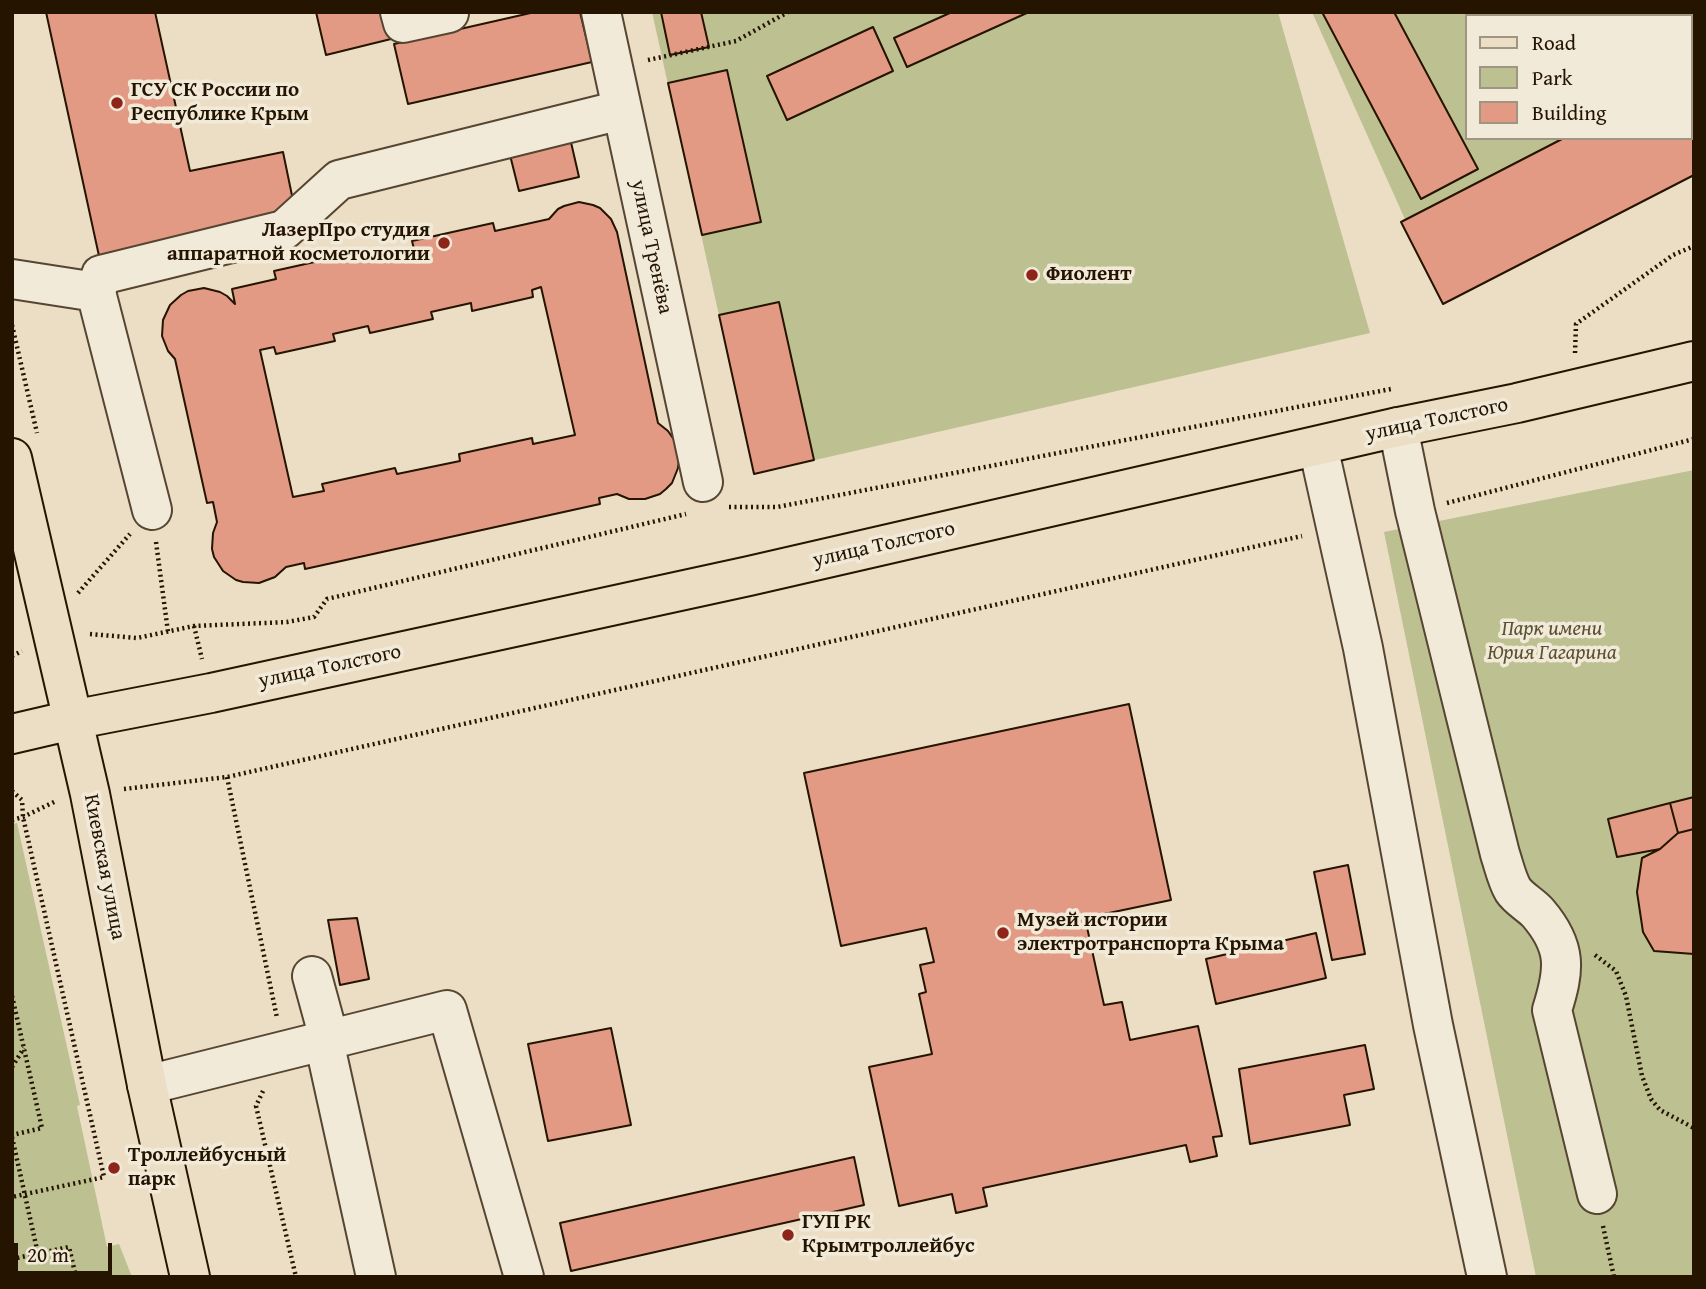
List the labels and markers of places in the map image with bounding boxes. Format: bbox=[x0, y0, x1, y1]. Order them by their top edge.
place label: ГСУ СК России по Республике Крым bbox=[131, 78, 309, 128]
marker: ГСУ СК России по Республике Крым bbox=[109, 95, 125, 111]
place label: ЛазерПро студия аппаратной косметологии bbox=[167, 218, 430, 268]
marker: ЛазерПро студия аппаратной косметологии bbox=[436, 235, 452, 251]
place label: Фиолент bbox=[1046, 262, 1131, 288]
marker: Фиолент bbox=[1024, 267, 1040, 283]
place label: Музей истории электротранспорта Крыма bbox=[1017, 908, 1284, 958]
marker: Музей истории электротранспорта Крыма bbox=[995, 925, 1011, 941]
place label: Троллейбусный парк bbox=[128, 1143, 286, 1193]
marker: Троллейбусный парк bbox=[106, 1160, 122, 1176]
place label: ГУП РК Крымтроллейбус bbox=[802, 1210, 975, 1260]
marker: ГУП РК Крымтроллейбус bbox=[780, 1227, 796, 1243]

